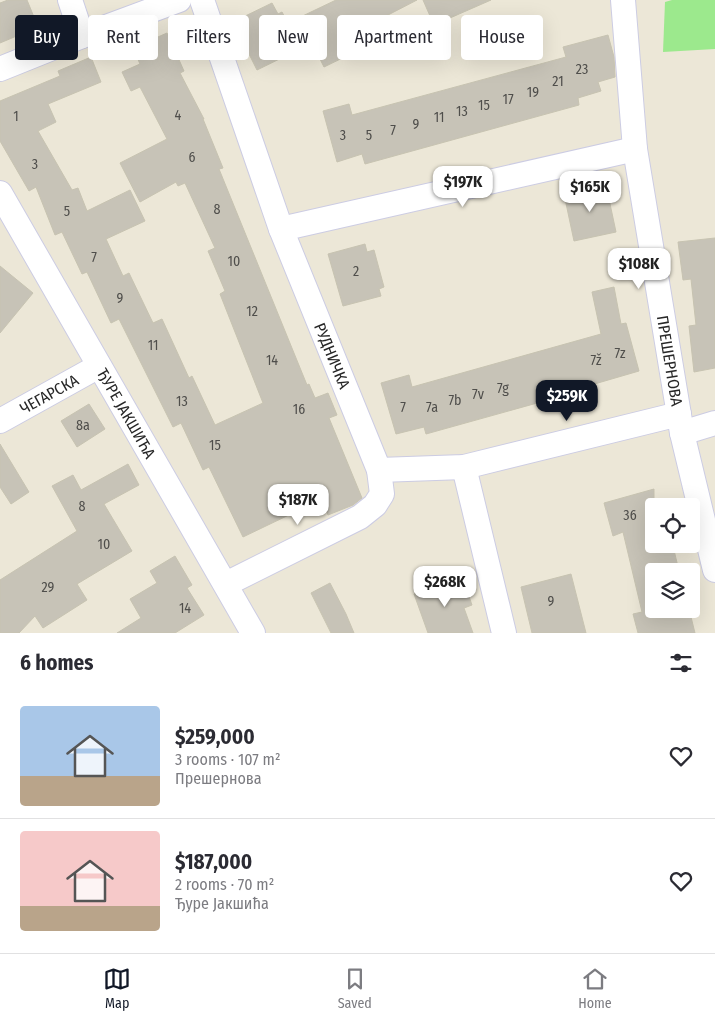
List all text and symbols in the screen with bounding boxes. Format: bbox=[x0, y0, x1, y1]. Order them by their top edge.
chip: Buy bbox=[15, 15, 78, 60]
chip: Rent bbox=[88, 15, 158, 60]
chip: Filters bbox=[168, 15, 249, 60]
chip: New bbox=[259, 15, 327, 60]
chip: Apartment bbox=[337, 15, 451, 60]
chip: House bbox=[461, 15, 543, 60]
house number: 23 bbox=[576, 61, 588, 78]
house number: 21 bbox=[552, 73, 564, 90]
house number: 19 bbox=[527, 84, 539, 101]
house number: 17 bbox=[502, 91, 514, 108]
house number: 15 bbox=[478, 97, 490, 114]
house number: 13 bbox=[456, 103, 468, 120]
house number: 4 bbox=[175, 107, 182, 124]
house number: 1 bbox=[13, 108, 19, 125]
house number: 11 bbox=[434, 109, 444, 126]
house number: 9 bbox=[413, 116, 420, 133]
house number: 7 bbox=[390, 122, 396, 139]
house number: 3 bbox=[340, 127, 346, 144]
house number: 5 bbox=[366, 127, 372, 144]
house number: 6 bbox=[189, 149, 196, 166]
house number: 3 bbox=[32, 156, 38, 173]
pin: $197K bbox=[428, 166, 498, 208]
pin: $165K bbox=[555, 170, 625, 213]
text: $197K bbox=[444, 172, 482, 191]
text: $165K bbox=[570, 177, 610, 196]
house number: 8 bbox=[214, 201, 221, 218]
house number: 5 bbox=[64, 203, 70, 220]
pin: $108K bbox=[604, 248, 674, 290]
house number: 7 bbox=[91, 249, 97, 266]
house number: 10 bbox=[228, 253, 240, 270]
text: $108K bbox=[619, 254, 659, 273]
house number: 2 bbox=[353, 263, 359, 280]
house number: 9 bbox=[117, 290, 124, 307]
house number: 12 bbox=[246, 303, 258, 320]
street label: ПРЕШЕРНОВА bbox=[653, 314, 686, 408]
street label: РУДНИЧКА bbox=[310, 320, 354, 392]
house number: 11 bbox=[148, 337, 158, 354]
house number: 7z bbox=[615, 345, 626, 362]
house number: 14 bbox=[266, 352, 278, 369]
house number: 7ž bbox=[591, 352, 602, 369]
street label: ЂУРЕ ЈАКШИЋА bbox=[93, 365, 160, 462]
street label: ЧЕГАРСКА bbox=[17, 370, 82, 418]
house number: 7g bbox=[497, 380, 509, 397]
pin: $259K bbox=[532, 380, 602, 422]
house number: 7v bbox=[472, 386, 485, 403]
text: $259K bbox=[547, 386, 587, 405]
house number: 7b bbox=[448, 392, 462, 409]
house number: 13 bbox=[176, 393, 188, 410]
house number: 7 bbox=[400, 399, 406, 416]
house number: 7a bbox=[426, 399, 438, 416]
house number: 16 bbox=[293, 401, 305, 418]
house number: 8a bbox=[76, 417, 90, 434]
house number: 15 bbox=[209, 437, 221, 454]
pin: $187K bbox=[263, 484, 333, 526]
text: $187K bbox=[279, 490, 317, 509]
house number: 8 bbox=[79, 498, 86, 515]
map controls bbox=[645, 498, 700, 618]
button: locate bbox=[645, 498, 700, 553]
house number: 36 bbox=[623, 507, 637, 524]
house number: 10 bbox=[98, 536, 110, 553]
button: layers bbox=[645, 563, 700, 618]
pin: $268K bbox=[410, 566, 480, 608]
text: $268K bbox=[424, 572, 466, 591]
house number: 29 bbox=[42, 579, 55, 596]
house number: 9 bbox=[548, 593, 555, 610]
house number: 14 bbox=[179, 600, 191, 617]
icon: filters bbox=[667, 649, 695, 677]
text: 6 homes bbox=[20, 650, 93, 676]
text: $259,000 bbox=[175, 724, 255, 750]
icon: home bbox=[60, 726, 120, 786]
icon: heart bbox=[667, 742, 695, 770]
text: 3 rooms · 107 m² bbox=[175, 750, 281, 769]
text: Прешернова bbox=[175, 769, 262, 788]
text: $187,000 bbox=[175, 849, 252, 875]
icon: home bbox=[60, 851, 120, 911]
icon: heart bbox=[667, 867, 695, 895]
text: 2 rooms · 70 m² bbox=[175, 875, 274, 894]
text: Ђуре Јакшића bbox=[175, 894, 269, 913]
tab: Map bbox=[103, 965, 131, 1012]
tab: Saved bbox=[338, 965, 372, 1012]
tab: Home bbox=[578, 965, 612, 1012]

